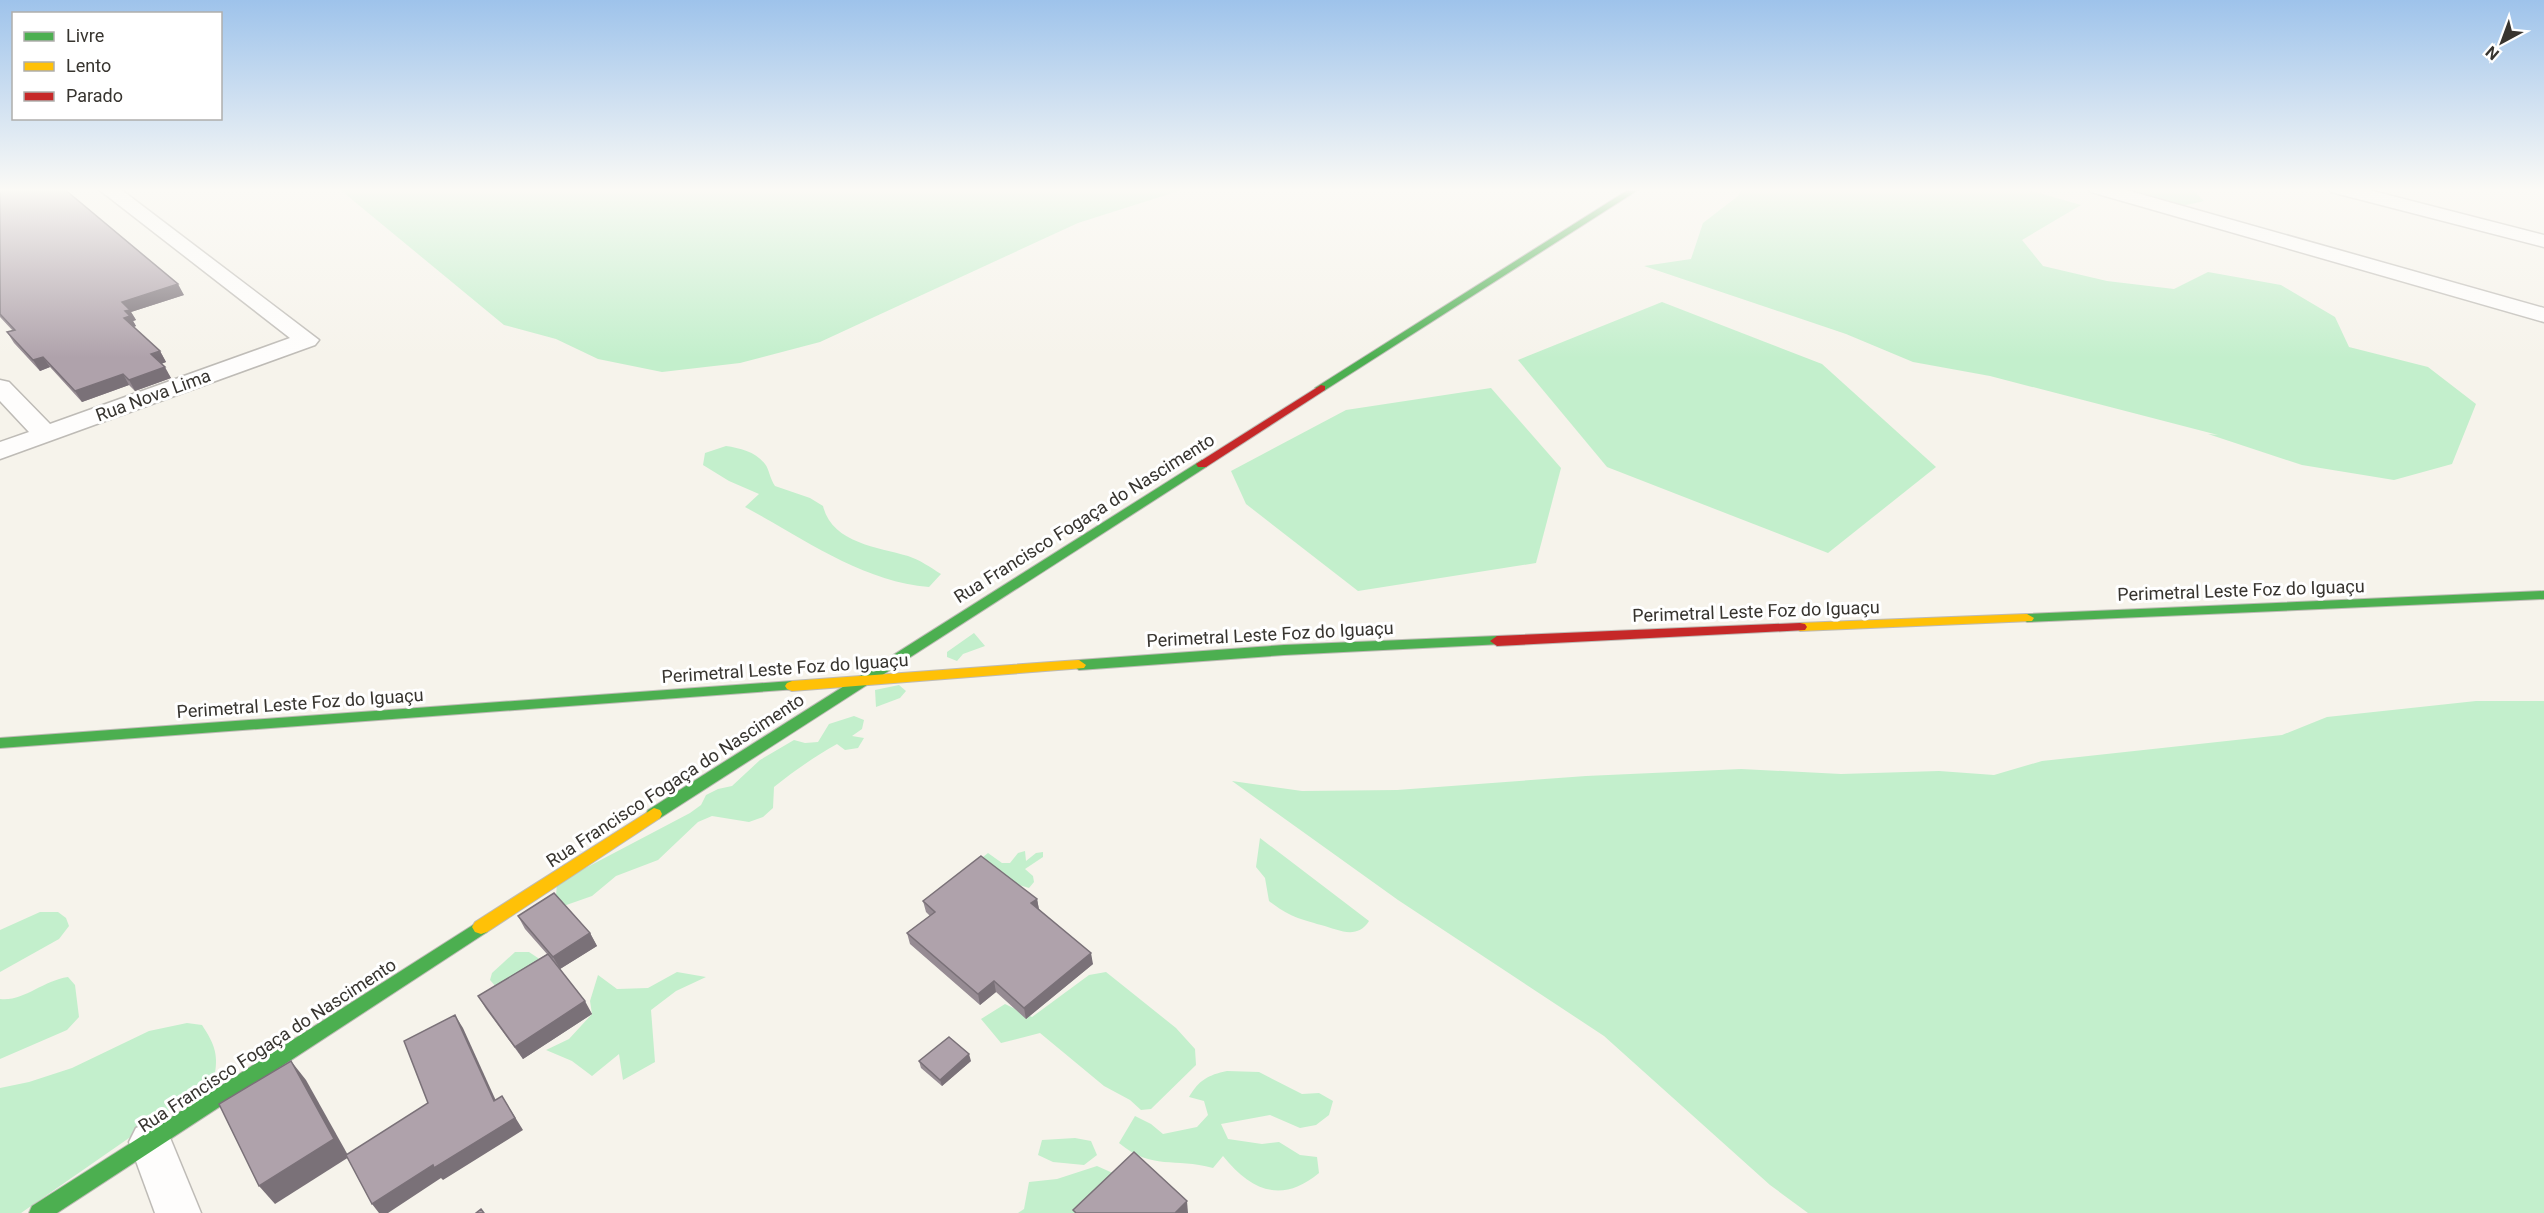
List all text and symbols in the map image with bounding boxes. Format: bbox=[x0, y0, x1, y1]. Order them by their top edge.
legend bbox=[12, 12, 222, 120]
north arrow bbox=[2472, 12, 2532, 72]
text: Livre bbox=[66, 25, 104, 46]
text: N bbox=[2482, 42, 2503, 64]
text: Lento bbox=[66, 55, 111, 76]
text: Parado bbox=[66, 85, 123, 106]
street label: Rua Nova Lima bbox=[93, 364, 213, 426]
street label: Rua Francisco Fogaça do Nascimento bbox=[950, 429, 1218, 607]
street label: Perimetral Leste Foz do Iguaçu bbox=[2117, 575, 2365, 605]
street label: Perimetral Leste Foz do Iguaçu bbox=[1632, 596, 1880, 626]
street label: Perimetral Leste Foz do Iguaçu bbox=[1146, 617, 1394, 651]
street label: Perimetral Leste Foz do Iguaçu bbox=[661, 649, 909, 687]
street label: Perimetral Leste Foz do Iguaçu bbox=[176, 684, 424, 722]
street label: Rua Francisco Fogaça do Nascimento bbox=[542, 689, 808, 871]
street label: Rua Francisco Fogaça do Nascimento bbox=[134, 954, 400, 1136]

